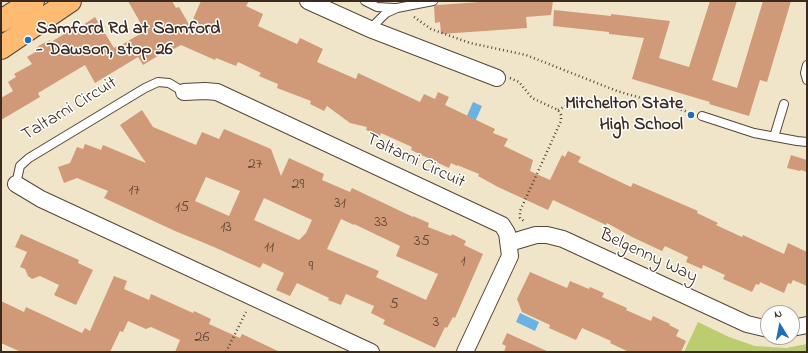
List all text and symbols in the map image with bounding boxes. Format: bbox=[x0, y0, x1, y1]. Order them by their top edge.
place label: Samford Rd at Samford - Dawson, stop 26 bbox=[36, 19, 220, 62]
marker: Samford Rd at Samford - Dawson, stop 26 bbox=[23, 35, 33, 45]
street label: Taltarni Circuit bbox=[18, 73, 122, 147]
place label: Mitchelton State High School bbox=[565, 94, 683, 136]
marker: Mitchelton State High School bbox=[686, 110, 696, 120]
street label: Taltarni Circuit bbox=[362, 130, 468, 194]
house number: 27 bbox=[248, 155, 262, 175]
house number: 29 bbox=[292, 175, 304, 195]
house number: 17 bbox=[128, 181, 140, 201]
house number: 31 bbox=[334, 194, 346, 214]
house number: 15 bbox=[175, 198, 189, 218]
house number: 33 bbox=[374, 213, 388, 233]
house number: 13 bbox=[220, 218, 232, 238]
street label: Belgenny Way bbox=[596, 225, 700, 289]
house number: 35 bbox=[414, 232, 430, 252]
house number: 11 bbox=[264, 238, 274, 258]
house number: 1 bbox=[460, 252, 466, 272]
house number: 9 bbox=[309, 257, 313, 277]
house number: 5 bbox=[389, 295, 399, 315]
north arrow bbox=[760, 305, 800, 345]
text: N bbox=[773, 306, 783, 323]
house number: 3 bbox=[433, 313, 439, 333]
house number: 26 bbox=[195, 328, 209, 348]

